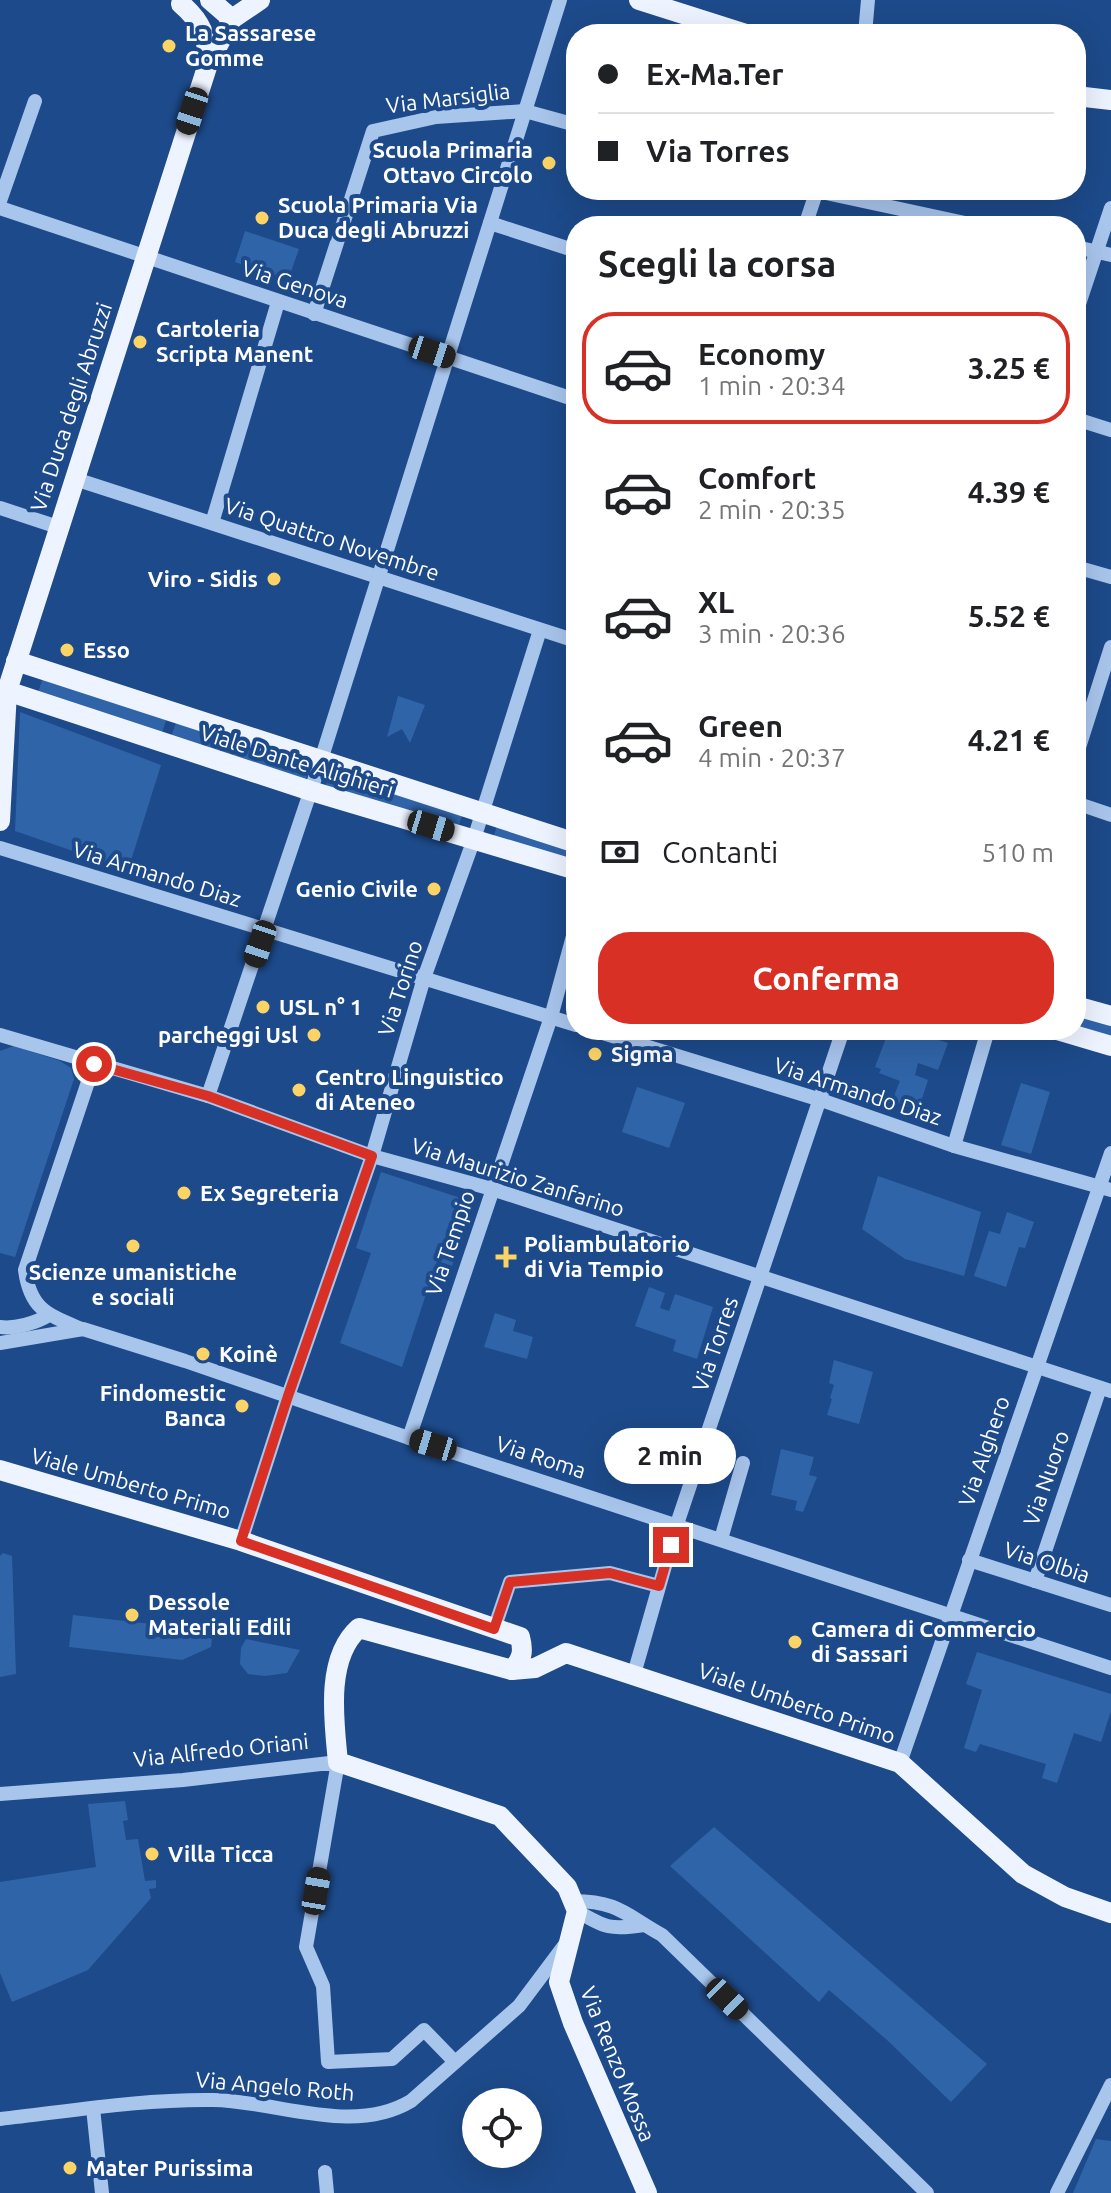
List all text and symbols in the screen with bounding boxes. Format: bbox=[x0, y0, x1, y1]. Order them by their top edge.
place label: La Sassarese Gomme bbox=[185, 20, 316, 70]
marker: La Sassarese Gomme bbox=[160, 37, 178, 55]
text: Ex-Ma.Ter bbox=[646, 57, 784, 91]
street label: Via Marsiglia bbox=[384, 77, 512, 118]
car bbox=[173, 84, 211, 138]
text: Via Torres bbox=[646, 134, 790, 168]
place label: Scuola Primaria Ottavo Circolo bbox=[372, 137, 533, 187]
marker: Scuola Primaria Ottavo Circolo bbox=[540, 154, 558, 172]
place label: Scuola Primaria Via Duca degli Abruzzi bbox=[278, 192, 478, 242]
marker: Scuola Primaria Via Duca degli Abruzzi bbox=[253, 209, 271, 227]
text: Scegli la corsa bbox=[598, 243, 836, 284]
street label: Via Genova bbox=[239, 255, 352, 312]
street label: Via Duca degli Abruzzi bbox=[25, 299, 116, 515]
place label: Cartoleria Scripta Manent bbox=[156, 316, 313, 366]
icon: car bbox=[602, 332, 674, 404]
marker: Cartoleria Scripta Manent bbox=[131, 333, 149, 351]
car bbox=[405, 333, 459, 371]
text: Economy bbox=[698, 337, 825, 371]
text: 3.25 € bbox=[968, 351, 1050, 385]
text: 1 min · 20:34 bbox=[698, 371, 846, 400]
icon: car bbox=[602, 456, 674, 528]
text: Comfort bbox=[698, 461, 816, 495]
text: 4.39 € bbox=[968, 475, 1050, 509]
street label: Via Quattro Novembre bbox=[222, 492, 443, 585]
text: 2 min · 20:35 bbox=[698, 495, 846, 524]
place label: Viro - Sidis bbox=[148, 566, 258, 591]
marker: Viro - Sidis bbox=[265, 570, 283, 588]
icon: car bbox=[602, 580, 674, 652]
text: XL bbox=[698, 585, 734, 619]
text: 5.52 € bbox=[968, 599, 1050, 633]
text: 3 min · 20:36 bbox=[698, 619, 846, 648]
place label: Esso bbox=[83, 637, 130, 662]
marker: Esso bbox=[58, 641, 76, 659]
icon: car bbox=[602, 704, 674, 776]
text: Green bbox=[698, 709, 783, 743]
street label: Viale Dante Alighieri bbox=[197, 719, 397, 802]
text: 4.21 € bbox=[968, 723, 1050, 757]
text: 4 min · 20:37 bbox=[698, 743, 846, 772]
car bbox=[405, 808, 457, 844]
icon: cash bbox=[598, 830, 642, 874]
text: Contanti bbox=[662, 835, 778, 869]
street label: Via Armando Diaz bbox=[70, 836, 244, 911]
text: 510 m bbox=[982, 838, 1054, 867]
place label: Genio Civile bbox=[296, 876, 418, 901]
marker: Genio Civile bbox=[425, 880, 443, 898]
car bbox=[241, 917, 279, 971]
button: Conferma bbox=[598, 932, 1054, 1024]
street label: Via Torino bbox=[372, 937, 427, 1039]
place label: USL n° 1 bbox=[279, 994, 363, 1019]
marker: USL n° 1 bbox=[254, 998, 272, 1016]
place label: parcheggi Usl bbox=[158, 1022, 298, 1047]
marker: parcheggi Usl bbox=[305, 1026, 323, 1044]
place label: Sigma bbox=[611, 1041, 673, 1066]
marker: Sigma bbox=[586, 1045, 604, 1063]
route start bbox=[76, 1046, 112, 1082]
street label: Via Armando Diaz bbox=[771, 1052, 945, 1129]
place label: Centro Linguistico di Ateneo bbox=[315, 1064, 504, 1114]
marker: Centro Linguistico di Ateneo bbox=[290, 1081, 308, 1099]
street label: Via Maurizio Zanfarino bbox=[409, 1132, 628, 1221]
place label: Ex Segreteria bbox=[200, 1180, 339, 1205]
marker: Ex Segreteria bbox=[175, 1184, 193, 1202]
street label: Via Tempio bbox=[420, 1187, 479, 1299]
place label: Poliambulatorio di Via Tempio bbox=[524, 1231, 690, 1281]
marker: Scienze umanistiche e sociali bbox=[124, 1237, 142, 1255]
marker: Poliambulatorio di Via Tempio bbox=[495, 1246, 517, 1268]
place label: Scienze umanistiche e sociali bbox=[29, 1259, 237, 1309]
street label: Via Torres bbox=[687, 1293, 742, 1395]
place label: Koinè bbox=[219, 1341, 278, 1366]
marker: Koinè bbox=[194, 1345, 212, 1363]
place label: Findomestic Banca bbox=[100, 1380, 226, 1430]
street label: Via Alghero bbox=[953, 1392, 1014, 1509]
marker: Findomestic Banca bbox=[233, 1397, 251, 1415]
car bbox=[407, 1427, 459, 1463]
street label: Via Nuoro bbox=[1018, 1427, 1073, 1529]
callout: 2 min bbox=[605, 1429, 737, 1485]
street label: Via Roma bbox=[493, 1430, 589, 1483]
text: 2 min bbox=[637, 1441, 703, 1470]
street label: Viale Umberto Primo bbox=[28, 1442, 234, 1523]
route end bbox=[653, 1527, 689, 1563]
street label: Via Olbia bbox=[1001, 1536, 1093, 1587]
place label: Dessole Materiali Edili bbox=[148, 1589, 291, 1639]
marker: Dessole Materiali Edili bbox=[123, 1606, 141, 1624]
place label: Camera di Commercio di Sassari bbox=[811, 1616, 1036, 1666]
marker: Camera di Commercio di Sassari bbox=[786, 1633, 804, 1651]
street label: Viale Umberto Primo bbox=[695, 1657, 899, 1748]
street label: Via Alfredo Oriani bbox=[132, 1728, 310, 1771]
place label: Villa Ticca bbox=[168, 1841, 274, 1866]
marker: Villa Ticca bbox=[143, 1845, 161, 1863]
car bbox=[300, 1865, 332, 1917]
car bbox=[701, 1974, 753, 2024]
street label: Via Renzo Mossa bbox=[576, 1983, 661, 2145]
street label: Via Angelo Roth bbox=[195, 2066, 356, 2105]
map controls bbox=[462, 2088, 542, 2168]
button: locate bbox=[462, 2088, 542, 2168]
place label: Mater Purissima bbox=[86, 2155, 253, 2180]
marker: Mater Purissima bbox=[61, 2159, 79, 2177]

